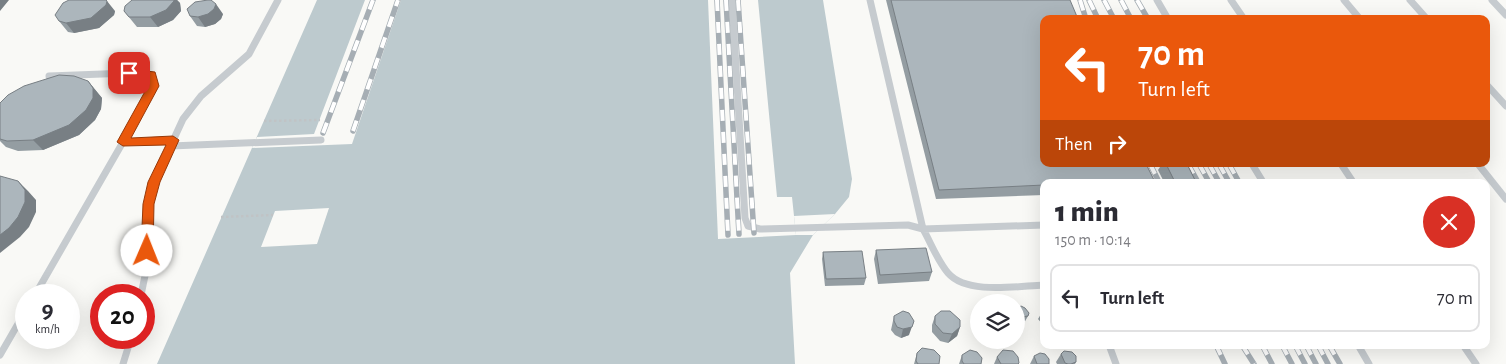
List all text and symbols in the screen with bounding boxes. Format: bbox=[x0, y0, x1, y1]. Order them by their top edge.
icon: left bbox=[1055, 35, 1120, 100]
text: 70 m bbox=[1138, 37, 1205, 72]
pin bbox=[108, 52, 150, 94]
icon: arrive bbox=[115, 59, 143, 87]
text: Turn left bbox=[1138, 78, 1210, 100]
icon: right bbox=[1103, 130, 1131, 158]
text: Then bbox=[1055, 135, 1093, 154]
button: close bbox=[1423, 196, 1475, 248]
text: 1 min bbox=[1055, 197, 1119, 227]
position arrow bbox=[120, 224, 172, 276]
text: 150 m · 10:14 bbox=[1055, 232, 1131, 248]
speed limit sign: 20 bbox=[90, 284, 155, 349]
icon: left bbox=[1057, 284, 1085, 312]
text: Turn left bbox=[1100, 289, 1164, 308]
text: 70 m bbox=[1437, 289, 1473, 308]
map controls bbox=[970, 294, 1025, 349]
button: layers bbox=[970, 294, 1025, 349]
text: 9 bbox=[41, 298, 54, 323]
text: km/h bbox=[35, 323, 60, 335]

